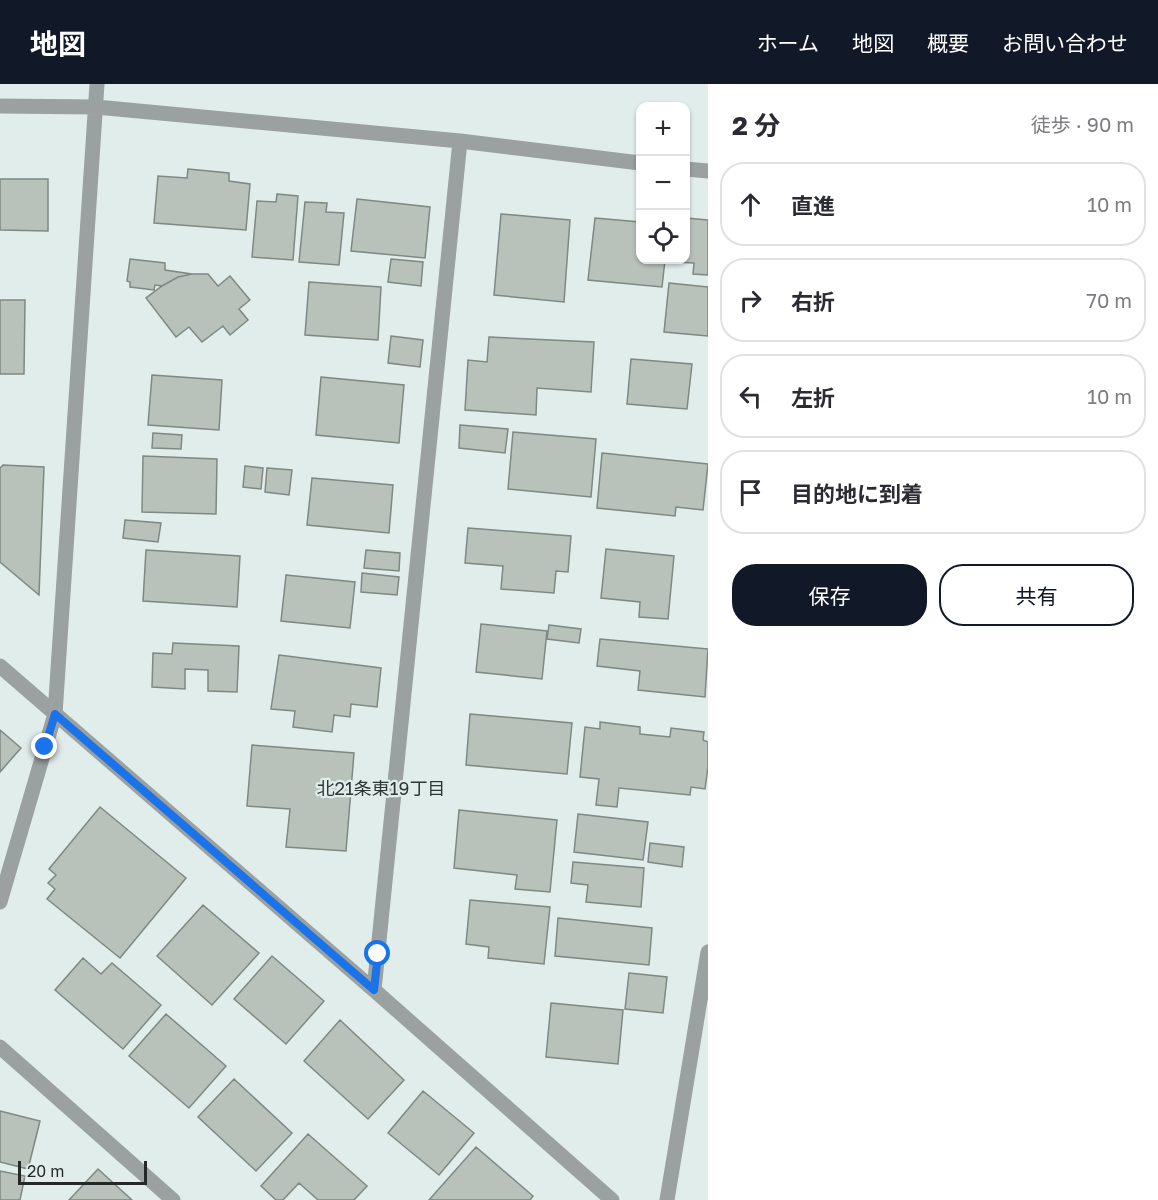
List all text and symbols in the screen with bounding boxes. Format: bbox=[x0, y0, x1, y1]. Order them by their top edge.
text: 地図 bbox=[30, 27, 86, 60]
text: ホーム bbox=[757, 30, 819, 56]
text: 地図 bbox=[852, 30, 894, 56]
text: 概要 bbox=[927, 30, 969, 56]
text: お問い合わせ bbox=[1002, 30, 1128, 56]
map controls bbox=[636, 102, 690, 264]
button: + bbox=[636, 102, 690, 156]
text: 2 分 bbox=[732, 110, 780, 141]
text: 徒歩 · 90 m bbox=[1031, 112, 1134, 136]
button: − bbox=[636, 156, 690, 210]
icon: ahead bbox=[734, 188, 767, 221]
text: 直進 bbox=[791, 192, 835, 219]
text: 10 m bbox=[1087, 192, 1132, 216]
button: locate bbox=[636, 210, 690, 264]
icon: right bbox=[734, 284, 767, 317]
text: 右折 bbox=[791, 288, 835, 315]
text: 70 m bbox=[1086, 288, 1132, 312]
icon: left bbox=[734, 380, 767, 413]
text: 左折 bbox=[791, 384, 835, 411]
text: 10 m bbox=[1087, 384, 1132, 408]
icon: arrive bbox=[734, 476, 767, 509]
text: 目的地に到着 bbox=[791, 480, 923, 507]
button: 保存 bbox=[732, 564, 927, 626]
button: 共有 bbox=[939, 564, 1134, 626]
route end bbox=[31, 733, 57, 759]
district label: 北21条東19丁目 bbox=[317, 777, 445, 799]
route start bbox=[364, 940, 390, 966]
scale bar bbox=[18, 1158, 147, 1186]
text: 20 m bbox=[27, 1161, 64, 1181]

